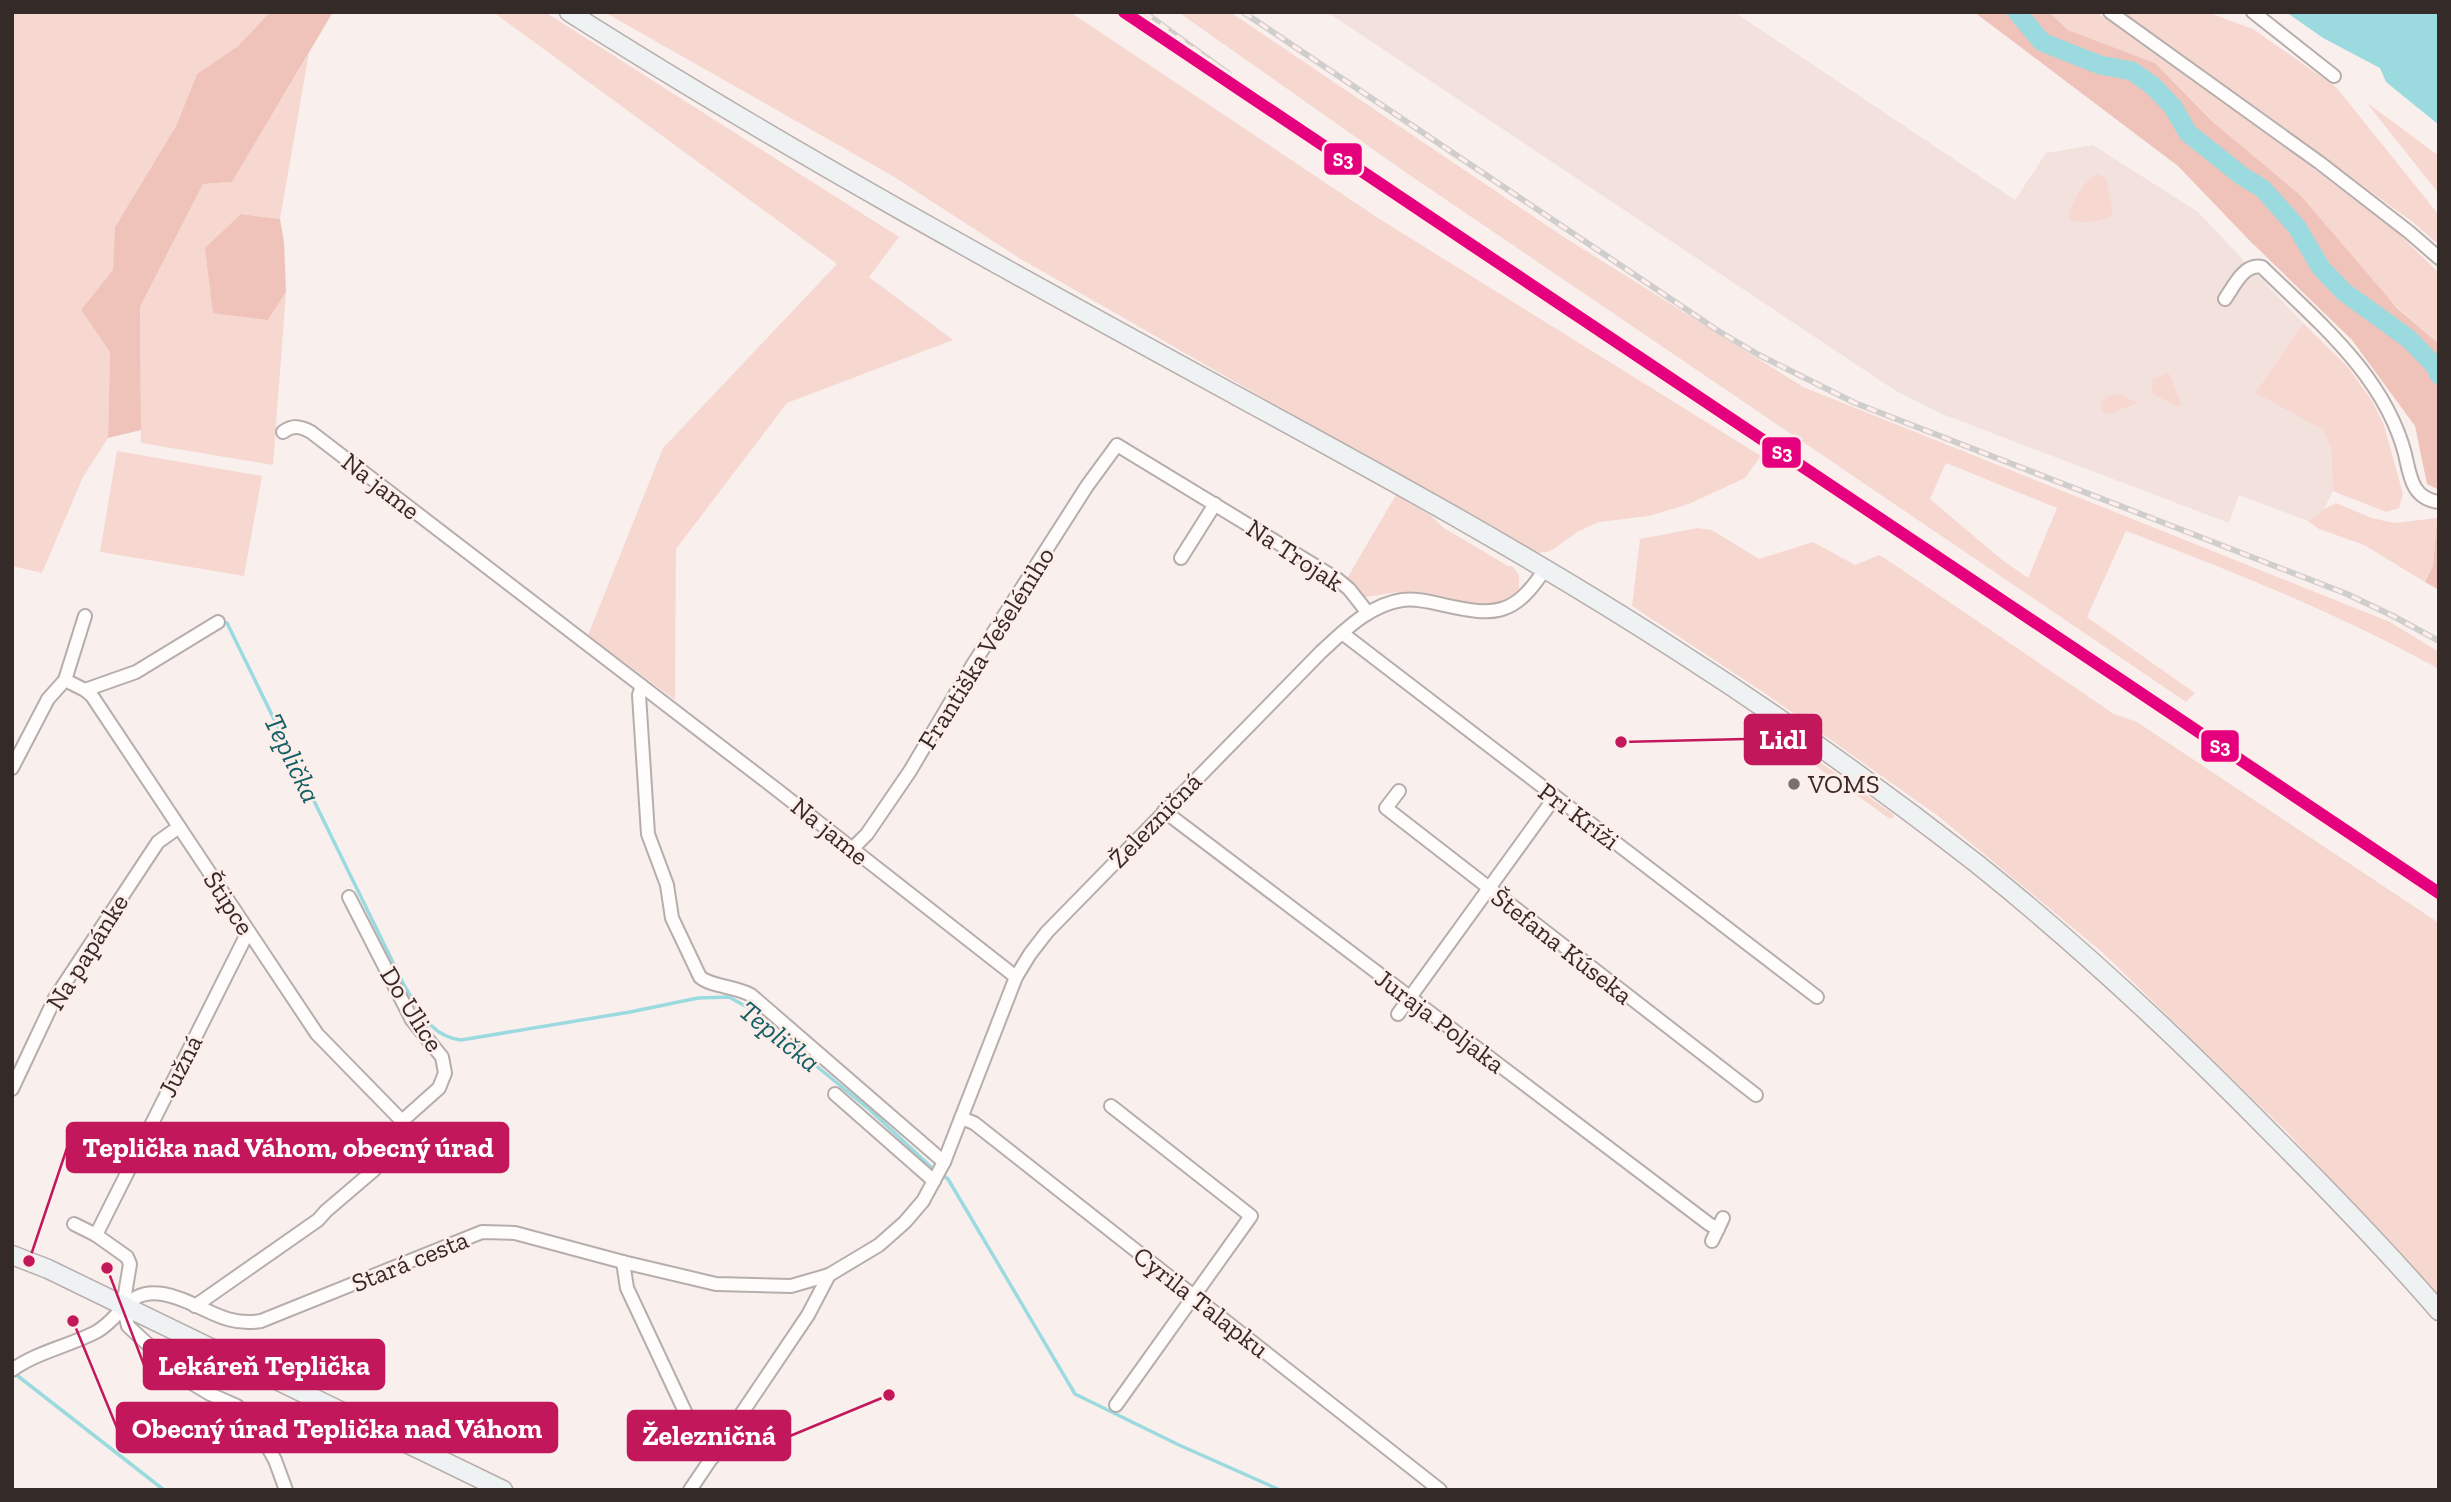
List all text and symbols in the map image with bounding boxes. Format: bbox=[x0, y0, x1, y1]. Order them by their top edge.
line badge: S3 bbox=[1323, 142, 1363, 176]
text: S3 bbox=[1333, 148, 1353, 171]
line badge: S3 bbox=[1761, 436, 1802, 469]
text: S3 bbox=[1772, 441, 1792, 464]
street label: Na jame bbox=[335, 445, 427, 527]
street label: Na Trojak bbox=[1240, 512, 1350, 598]
street label: Františka Vešeléniho bbox=[911, 541, 1061, 755]
water label: Teplička bbox=[257, 709, 328, 808]
callout: Lidl bbox=[1745, 715, 1821, 764]
text: Lidl bbox=[1759, 723, 1807, 756]
line badge: S3 bbox=[2200, 729, 2240, 763]
text: S3 bbox=[2210, 735, 2230, 758]
street label: Železničná bbox=[1102, 765, 1209, 874]
place label: VOMS bbox=[1807, 768, 1880, 800]
street label: Pri Kríži bbox=[1532, 775, 1626, 857]
marker: VOMS bbox=[1786, 776, 1802, 792]
street label: Na jame bbox=[785, 790, 875, 872]
street label: Štipce bbox=[197, 865, 261, 941]
street label: Štefana Kúseka bbox=[1485, 881, 1639, 1011]
street label: Na papánke bbox=[39, 888, 135, 1016]
street label: Do Ulice bbox=[373, 960, 451, 1058]
street label: Juraja Poljaka bbox=[1369, 962, 1512, 1080]
water label: Teplička bbox=[733, 994, 827, 1079]
street label: Južná bbox=[151, 1029, 209, 1102]
callout: Teplička nad Váhom, obecný úrad bbox=[67, 1123, 508, 1172]
text: Teplička nad Váhom, obecný úrad bbox=[82, 1131, 494, 1164]
street label: Stará cesta bbox=[347, 1223, 474, 1299]
street label: Cyrila Talapku bbox=[1127, 1239, 1275, 1365]
callout: Lekáreň Teplička bbox=[144, 1340, 384, 1389]
text: Lekáreň Teplička bbox=[158, 1349, 370, 1382]
callout: Obecný úrad Teplička nad Váhom bbox=[117, 1403, 557, 1452]
callout: Železničná bbox=[628, 1411, 790, 1460]
text: Obecný úrad Teplička nad Váhom bbox=[132, 1412, 543, 1445]
text: Železničná bbox=[642, 1419, 776, 1452]

